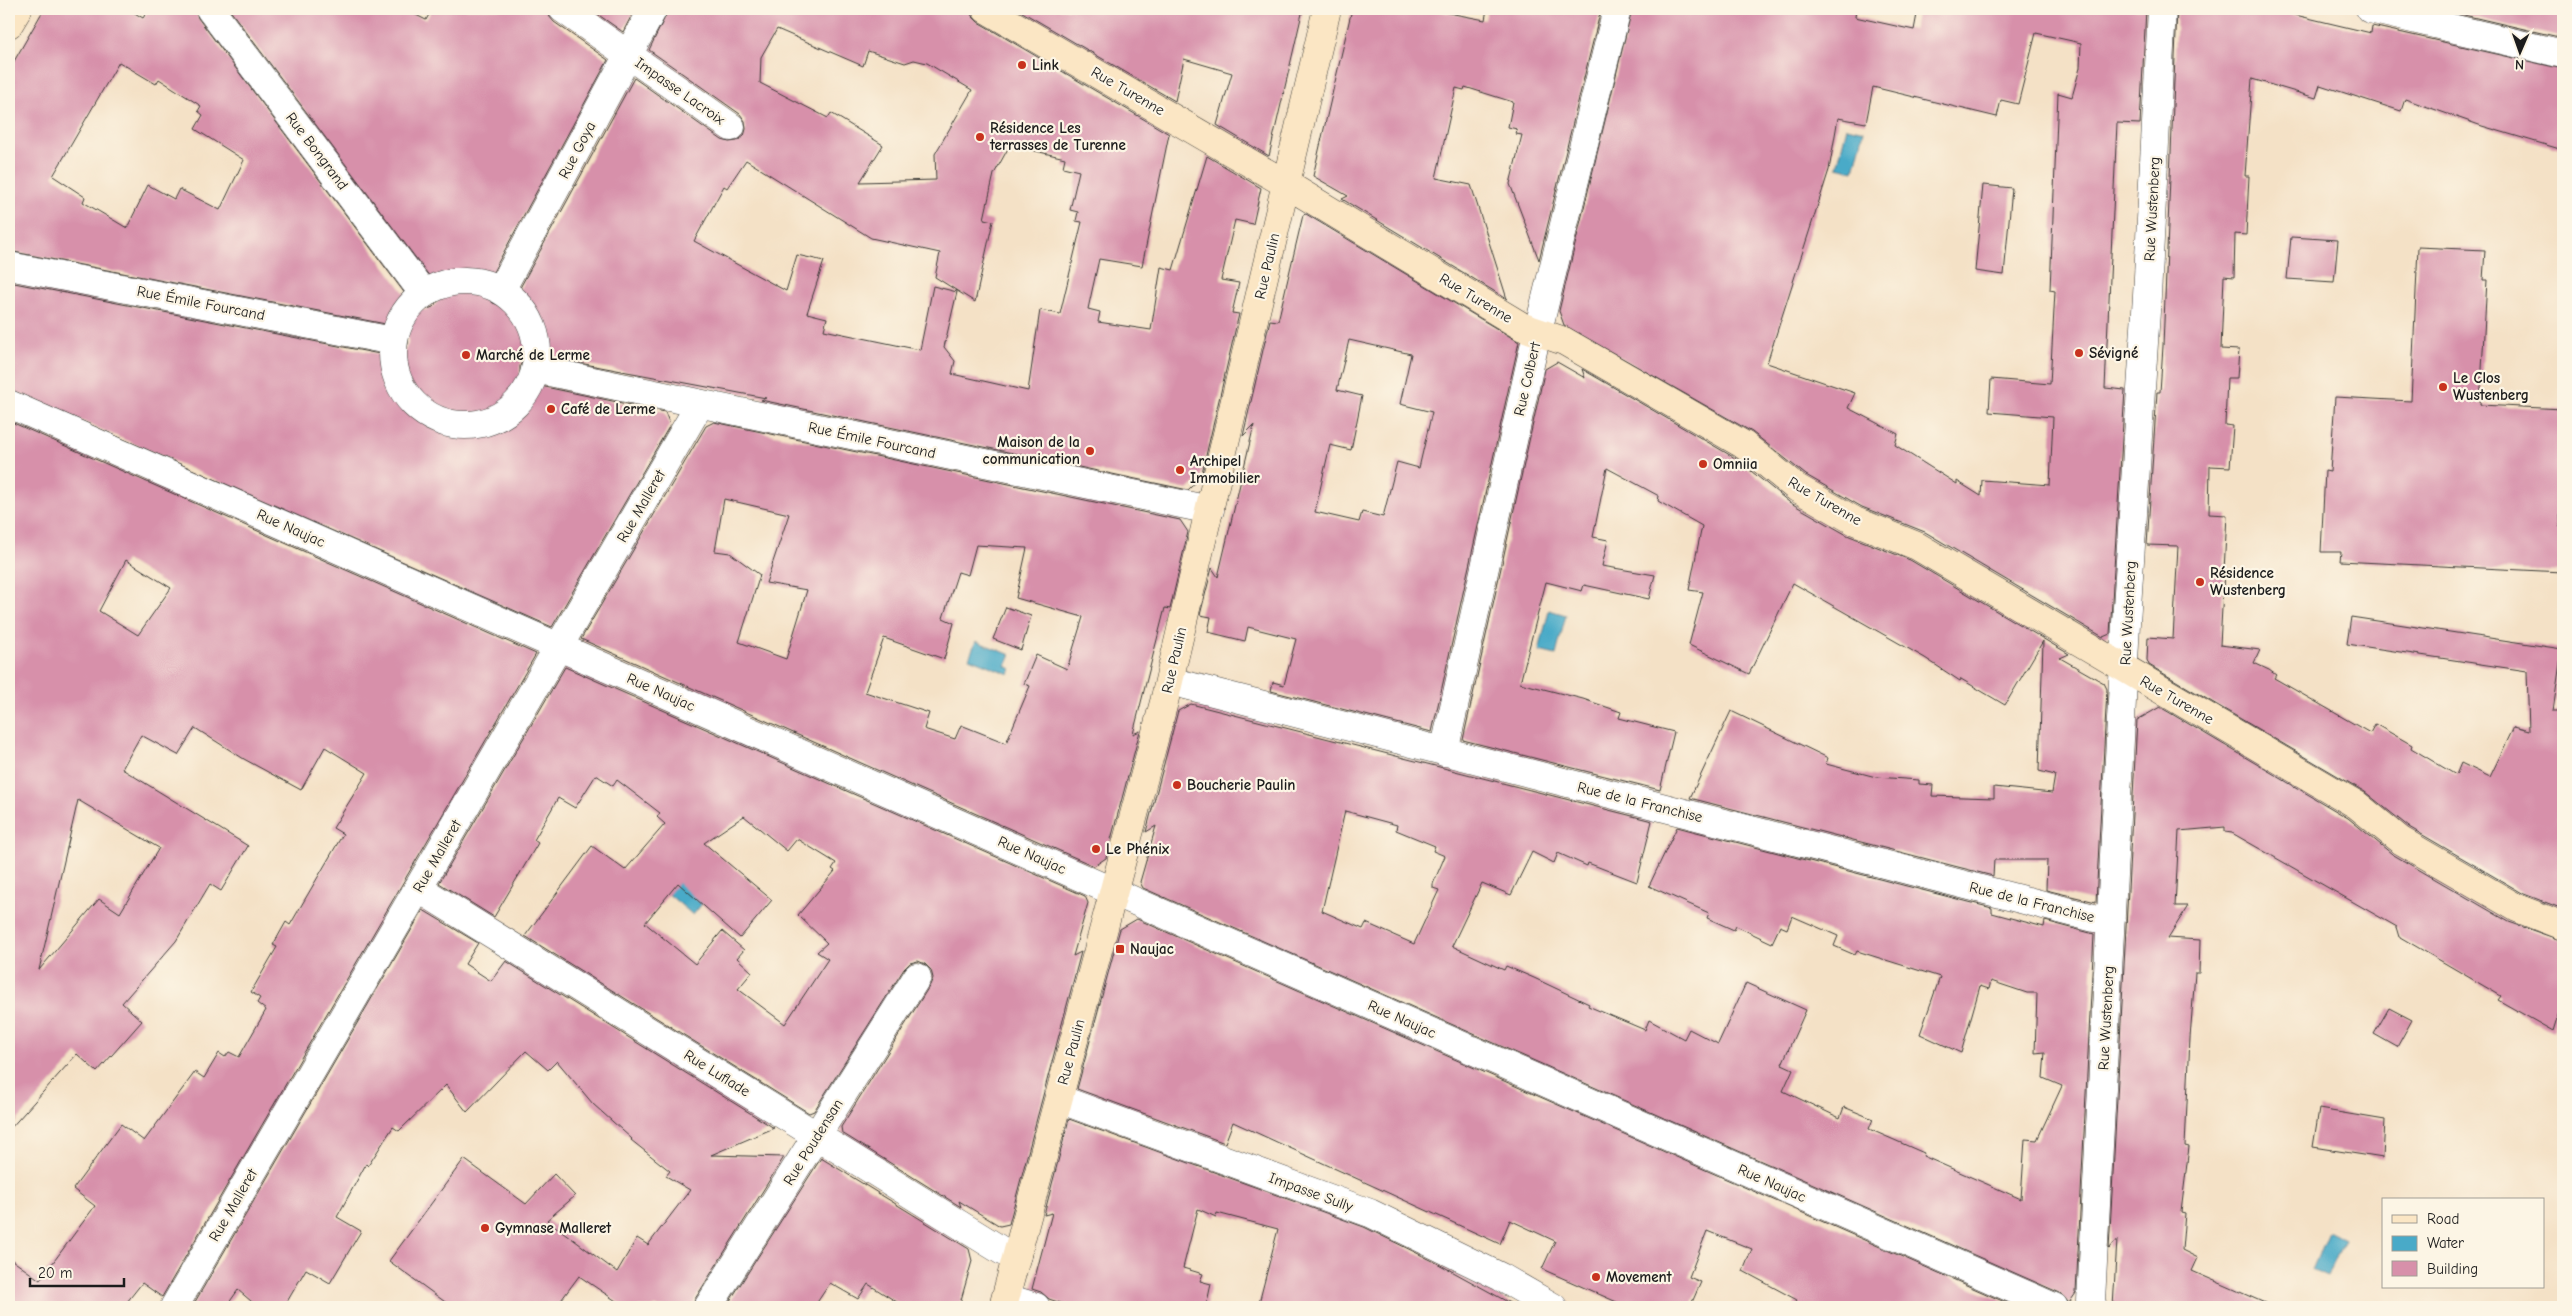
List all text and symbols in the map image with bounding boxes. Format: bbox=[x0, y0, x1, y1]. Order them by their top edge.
north arrow bbox=[2494, 28, 2544, 78]
street label: Impasse Lacroix bbox=[632, 53, 729, 129]
place label: Link bbox=[1032, 56, 1059, 74]
text: N bbox=[2515, 56, 2524, 73]
marker: Link bbox=[1016, 59, 1028, 71]
street label: Rue Turenne bbox=[1088, 63, 1168, 120]
street label: Rue Bongrand bbox=[282, 109, 352, 193]
street label: Rue Goya bbox=[555, 118, 599, 182]
place label: Résidence Les terrasses de Turenne bbox=[989, 119, 1126, 154]
marker: Résidence Les terrasses de Turenne bbox=[974, 131, 986, 143]
street label: Rue Wustenberg bbox=[2140, 156, 2164, 262]
street label: Rue Paulin bbox=[1251, 231, 1283, 301]
street label: Rue Turenne bbox=[1436, 269, 1516, 327]
street label: Rue Émile Fourcand bbox=[136, 281, 267, 324]
street label: Rue Colbert bbox=[1510, 340, 1544, 418]
place label: Sévigné bbox=[2089, 344, 2138, 362]
place label: Marché de Lerme bbox=[476, 346, 590, 364]
marker: Sévigné bbox=[2073, 347, 2085, 359]
marker: Marché de Lerme bbox=[460, 349, 472, 361]
place label: Le Clos Wustenberg bbox=[2453, 369, 2529, 404]
marker: Le Clos Wustenberg bbox=[2437, 381, 2449, 393]
place label: Café de Lerme bbox=[561, 400, 656, 418]
marker: Café de Lerme bbox=[545, 403, 557, 415]
street label: Rue Émile Fourcand bbox=[807, 417, 938, 462]
place label: Maison de la communication bbox=[983, 433, 1080, 468]
marker: Maison de la communication bbox=[1084, 445, 1096, 457]
place label: Archipel Immobilier bbox=[1190, 452, 1260, 487]
place label: Omniia bbox=[1713, 455, 1758, 473]
marker: Omniia bbox=[1697, 458, 1709, 470]
marker: Archipel Immobilier bbox=[1174, 464, 1186, 476]
street label: Rue Malleret bbox=[613, 466, 669, 546]
street label: Rue Turenne bbox=[1785, 473, 1865, 530]
street label: Rue Naujac bbox=[254, 505, 328, 551]
street label: Rue Wustenberg bbox=[2116, 560, 2140, 666]
place label: Résidence Wustenberg bbox=[2210, 564, 2286, 599]
marker: Résidence Wustenberg bbox=[2194, 576, 2206, 588]
street label: Rue Paulin bbox=[1158, 625, 1190, 695]
street label: Rue Naujac bbox=[624, 669, 698, 715]
street label: Rue Turenne bbox=[2137, 672, 2217, 729]
place label: Boucherie Paulin bbox=[1187, 776, 1295, 794]
street label: Rue de la Franchise bbox=[1576, 778, 1705, 826]
marker: Boucherie Paulin bbox=[1171, 779, 1183, 791]
street label: Rue Malleret bbox=[409, 816, 465, 896]
street label: Rue Naujac bbox=[995, 832, 1069, 878]
place label: Le Phénix bbox=[1106, 840, 1170, 858]
marker: Le Phénix bbox=[1090, 843, 1102, 855]
street label: Rue de la Franchise bbox=[1968, 878, 2097, 926]
place label: Naujac bbox=[1130, 940, 1174, 958]
marker: Naujac bbox=[1114, 943, 1126, 955]
street label: Rue Wustenberg bbox=[2094, 965, 2118, 1071]
street label: Rue Naujac bbox=[1365, 996, 1439, 1042]
street label: Rue Paulin bbox=[1054, 1017, 1088, 1087]
street label: Rue Luflade bbox=[681, 1046, 754, 1101]
street label: Rue Poudensan bbox=[779, 1095, 847, 1189]
street label: Rue Naujac bbox=[1735, 1160, 1809, 1206]
street label: Rue Malleret bbox=[205, 1165, 261, 1245]
street label: Impasse Sully bbox=[1266, 1168, 1356, 1216]
legend bbox=[2382, 1198, 2544, 1288]
text: Road bbox=[2427, 1210, 2459, 1228]
place label: Gymnase Malleret bbox=[495, 1219, 612, 1237]
marker: Gymnase Malleret bbox=[479, 1222, 491, 1234]
text: Water bbox=[2427, 1234, 2464, 1252]
scale bar bbox=[30, 1256, 124, 1288]
text: Building bbox=[2427, 1260, 2478, 1278]
text: 20 m bbox=[38, 1264, 72, 1282]
place label: Movement bbox=[1606, 1268, 1673, 1286]
marker: Movement bbox=[1590, 1271, 1602, 1283]

